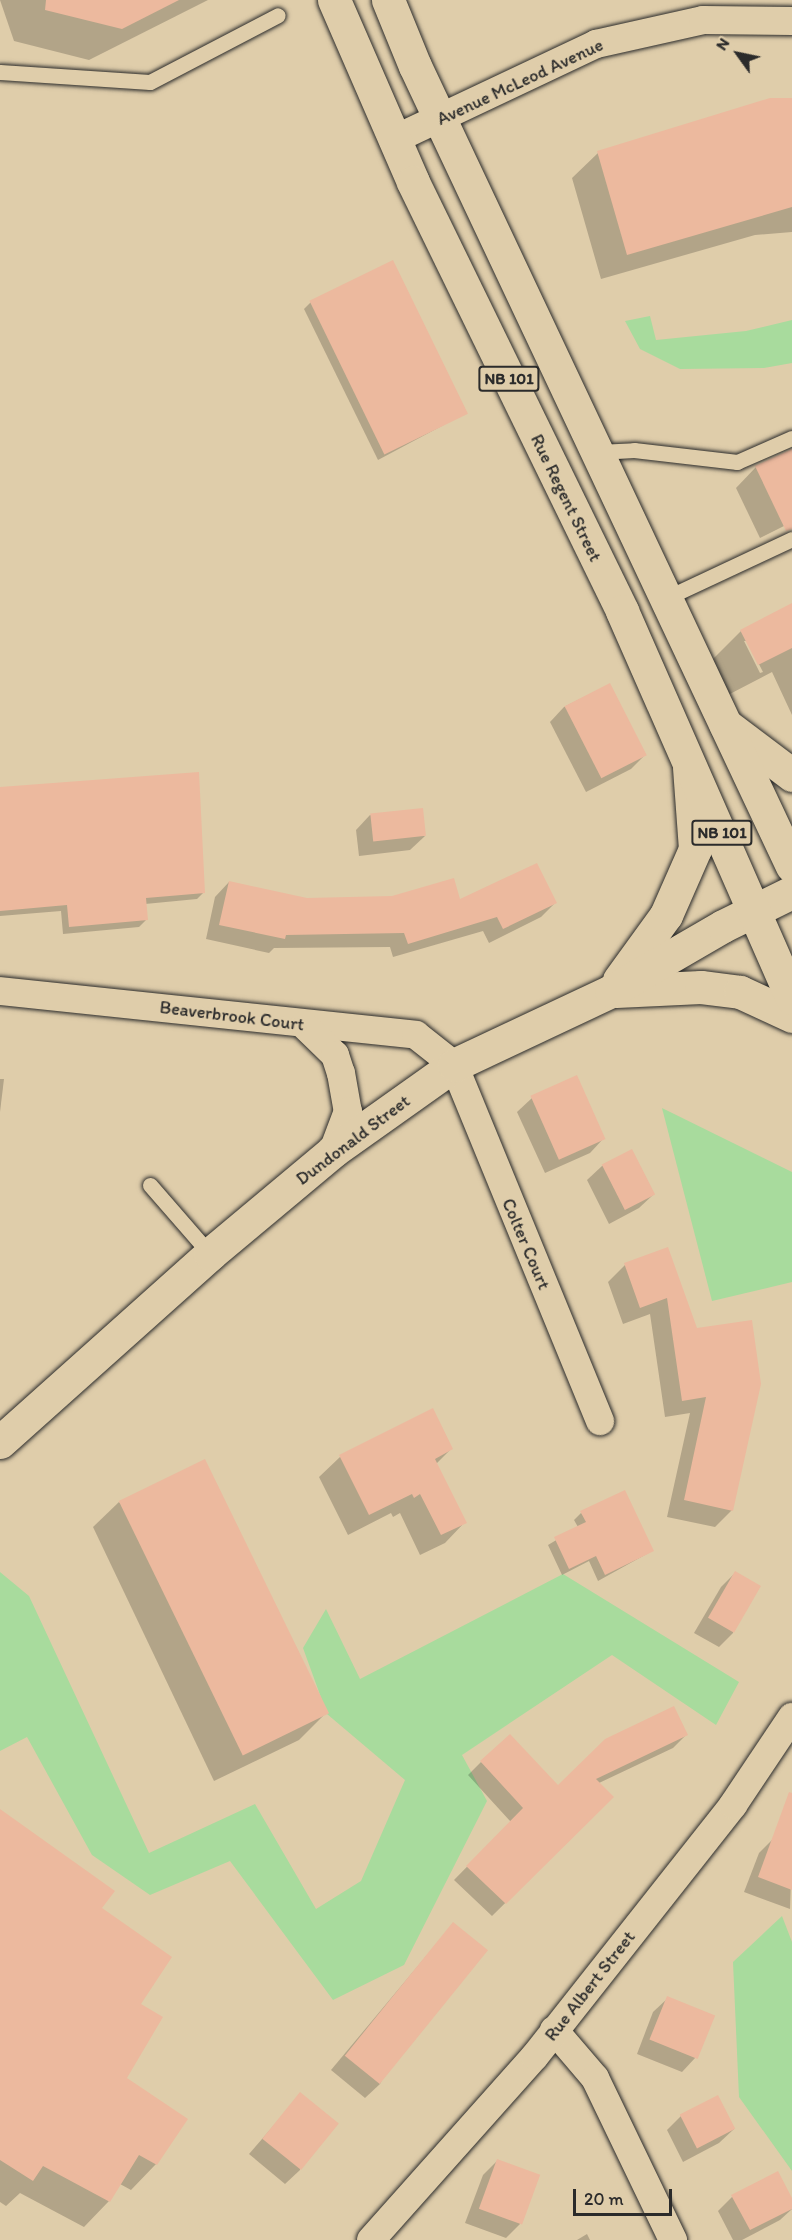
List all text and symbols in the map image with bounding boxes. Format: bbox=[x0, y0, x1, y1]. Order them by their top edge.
north arrow bbox=[708, 24, 768, 84]
street label: Avenue McLeod Avenue bbox=[434, 34, 606, 130]
text: N bbox=[712, 34, 733, 54]
road number: NB 101 bbox=[478, 366, 540, 392]
street label: Rue Regent Street bbox=[526, 431, 606, 565]
road number: NB 101 bbox=[690, 820, 754, 846]
street label: Beaverbrook Court bbox=[158, 996, 306, 1036]
street label: Dundonald Street bbox=[292, 1090, 414, 1190]
street label: Colter Court bbox=[497, 1195, 555, 1293]
street label: Rue Albert Street bbox=[540, 1927, 640, 2045]
scale bar bbox=[576, 2177, 675, 2215]
text: 20 m bbox=[584, 2188, 624, 2210]

